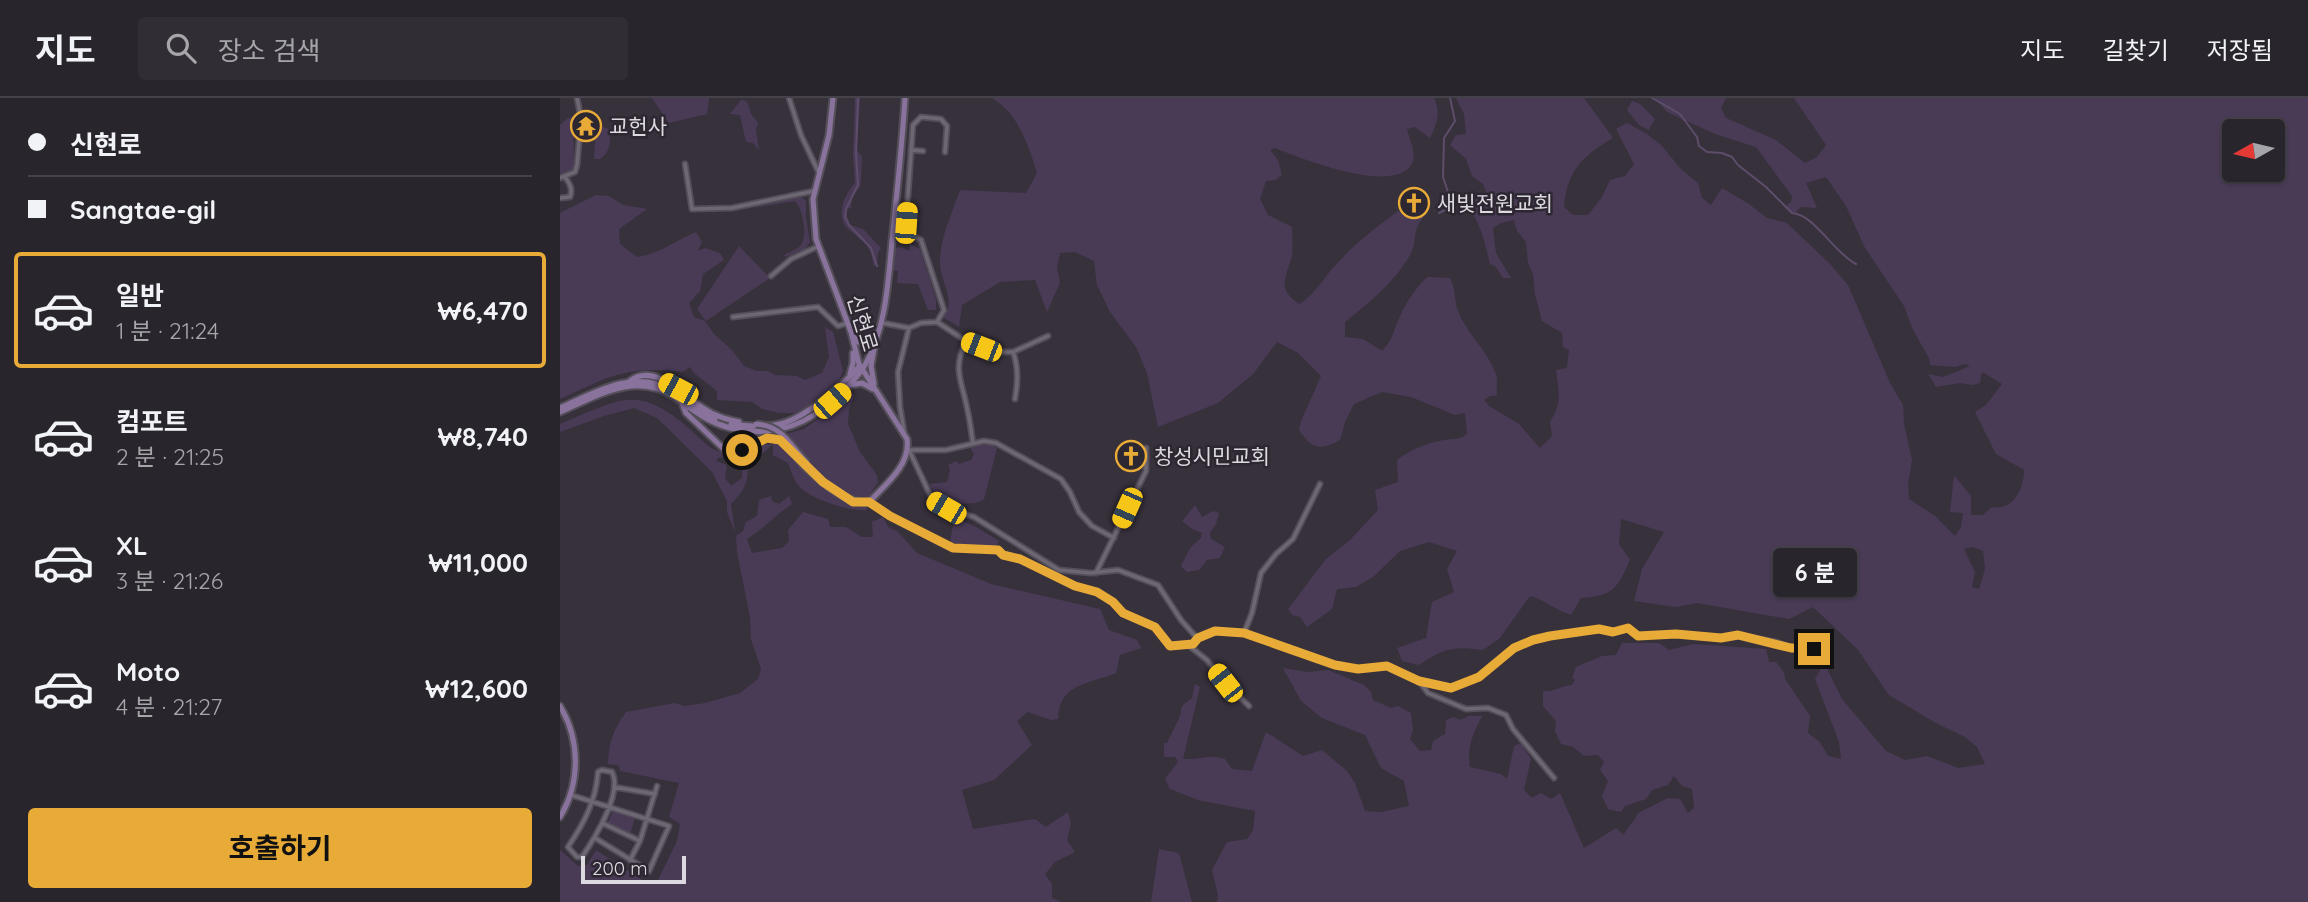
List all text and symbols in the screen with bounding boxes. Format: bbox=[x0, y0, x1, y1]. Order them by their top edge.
search box bbox=[138, 17, 628, 80]
text: 지도 bbox=[35, 29, 96, 70]
icon: search bbox=[162, 29, 200, 67]
text: 장소 검색 bbox=[218, 34, 321, 67]
text: 지도 bbox=[2020, 35, 2065, 65]
text: 길찾기 bbox=[2103, 35, 2169, 65]
text: 저장됨 bbox=[2207, 35, 2273, 65]
temple icon: 교헌사 bbox=[569, 109, 603, 143]
place label: 교헌사 bbox=[609, 113, 667, 139]
north arrow bbox=[2222, 119, 2286, 182]
map controls bbox=[2222, 119, 2285, 182]
text: 신현로 bbox=[70, 128, 142, 161]
church icon: 새빛전원교회 bbox=[1397, 186, 1431, 220]
place label: 새빛전원교회 bbox=[1437, 190, 1553, 216]
text: Sangtae-gil bbox=[70, 193, 216, 226]
car bbox=[895, 201, 918, 245]
icon: car bbox=[32, 279, 95, 342]
text: 일반 bbox=[116, 279, 164, 312]
street label: 신현로 bbox=[842, 291, 884, 355]
text: ₩6,470 bbox=[437, 294, 528, 327]
text: 1 분 · 21:24 bbox=[116, 316, 219, 345]
car bbox=[958, 330, 1005, 364]
car bbox=[655, 370, 702, 408]
car bbox=[810, 379, 855, 423]
icon: car bbox=[32, 405, 95, 468]
text: 컴포트 bbox=[116, 405, 188, 438]
text: ₩8,740 bbox=[438, 420, 528, 453]
route start bbox=[726, 434, 758, 466]
church icon: 창성시민교회 bbox=[1114, 439, 1148, 473]
text: 2 분 · 21:25 bbox=[116, 442, 224, 471]
place label: 창성시민교회 bbox=[1154, 443, 1270, 469]
car bbox=[1109, 485, 1146, 531]
car bbox=[923, 488, 970, 528]
text: XL bbox=[116, 529, 148, 562]
icon: car bbox=[32, 531, 95, 594]
text: ₩11,000 bbox=[428, 546, 528, 579]
callout: 6 분 bbox=[1772, 547, 1856, 596]
text: 6 분 bbox=[1795, 558, 1835, 587]
text: 3 분 · 21:26 bbox=[116, 566, 223, 595]
route end bbox=[1798, 633, 1830, 665]
text: Moto bbox=[116, 655, 180, 688]
icon: car bbox=[32, 657, 95, 720]
car bbox=[1204, 660, 1247, 706]
text: ₩12,600 bbox=[425, 672, 528, 705]
text: 4 분 · 21:27 bbox=[116, 692, 222, 721]
button: 호출하기 bbox=[28, 808, 532, 888]
scale bar bbox=[581, 853, 686, 885]
text: 200 m bbox=[592, 856, 648, 880]

